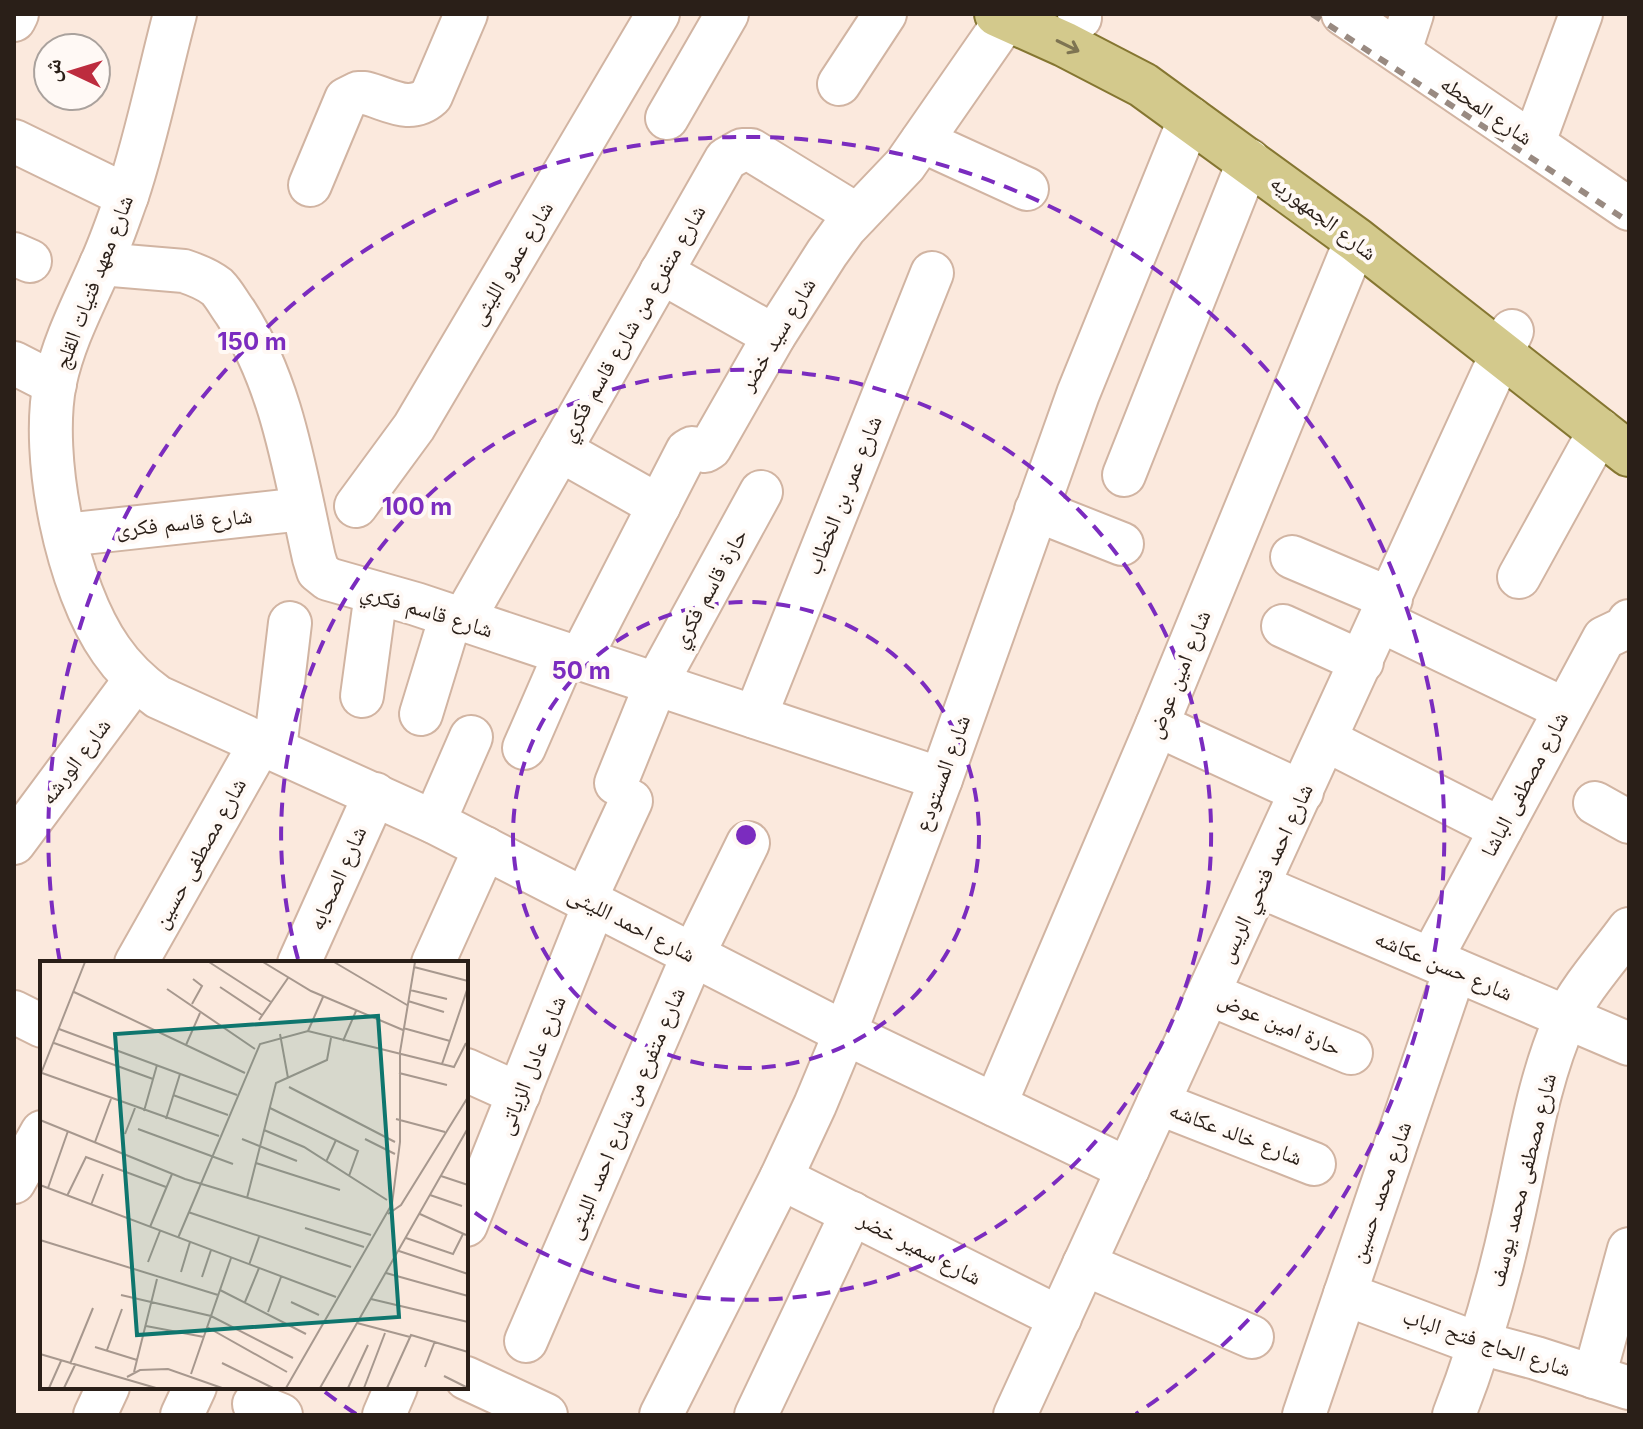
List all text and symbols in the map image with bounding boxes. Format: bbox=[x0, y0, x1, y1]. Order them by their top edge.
north arrow bbox=[32, 32, 112, 112]
one-way arrow bbox=[1056, 39, 1080, 54]
text: ش bbox=[38, 58, 67, 83]
street label: شارع المحطه bbox=[1435, 70, 1538, 151]
street label: شارع الجمهوريه bbox=[1265, 169, 1382, 266]
street label: شارع معهد فتيات القلج bbox=[48, 191, 139, 373]
street label: شارع عمرو الليثى bbox=[464, 196, 559, 330]
street label: شارع متفرع من شارع قاسم فكري bbox=[554, 200, 714, 448]
street label: شارع سيد خضر bbox=[733, 273, 822, 397]
text: 150 m bbox=[217, 327, 287, 356]
street label: شارع عمر بن الخطاب bbox=[799, 412, 888, 579]
text: 100 m bbox=[382, 492, 452, 521]
street label: شارع قاسم فكرى bbox=[115, 502, 254, 544]
street label: حارة قاسم فكري bbox=[666, 524, 756, 654]
street label: شارع قاسم فكري bbox=[356, 578, 496, 647]
street label: شارع امين عوض bbox=[1141, 606, 1216, 742]
text: 50 m bbox=[551, 656, 611, 685]
street label: شارع مصطفى الباشا bbox=[1475, 707, 1574, 862]
street label: شارع المستودع bbox=[909, 711, 976, 835]
street label: شارع الورشه bbox=[34, 713, 117, 810]
street label: شارع مصطفى حسين bbox=[147, 773, 252, 933]
street label: شارع احمد فتحي الريس bbox=[1212, 779, 1322, 969]
centre of rings bbox=[732, 821, 760, 849]
street label: شارع الصحابه bbox=[302, 822, 372, 935]
street label: شارع احمد الليثى bbox=[564, 881, 700, 968]
street label: شارع حسن عكاشه bbox=[1371, 924, 1517, 1007]
inset map bbox=[40, 961, 468, 1389]
street label: شارع متفرع من شارع احمد الليثى bbox=[560, 983, 691, 1243]
street label: حارة امين عوض bbox=[1214, 985, 1345, 1061]
street label: شارع عادل الزياتى bbox=[491, 992, 572, 1139]
street label: شارع مصطفى محمد يوسف bbox=[1483, 1070, 1562, 1290]
street label: شارع خالد عكاشه bbox=[1166, 1096, 1306, 1171]
street label: شارع محمد حسين bbox=[1344, 1118, 1417, 1266]
street label: شارع سمير خضر bbox=[853, 1205, 986, 1291]
street label: شارع الحاج فتح الباب bbox=[1399, 1303, 1574, 1382]

